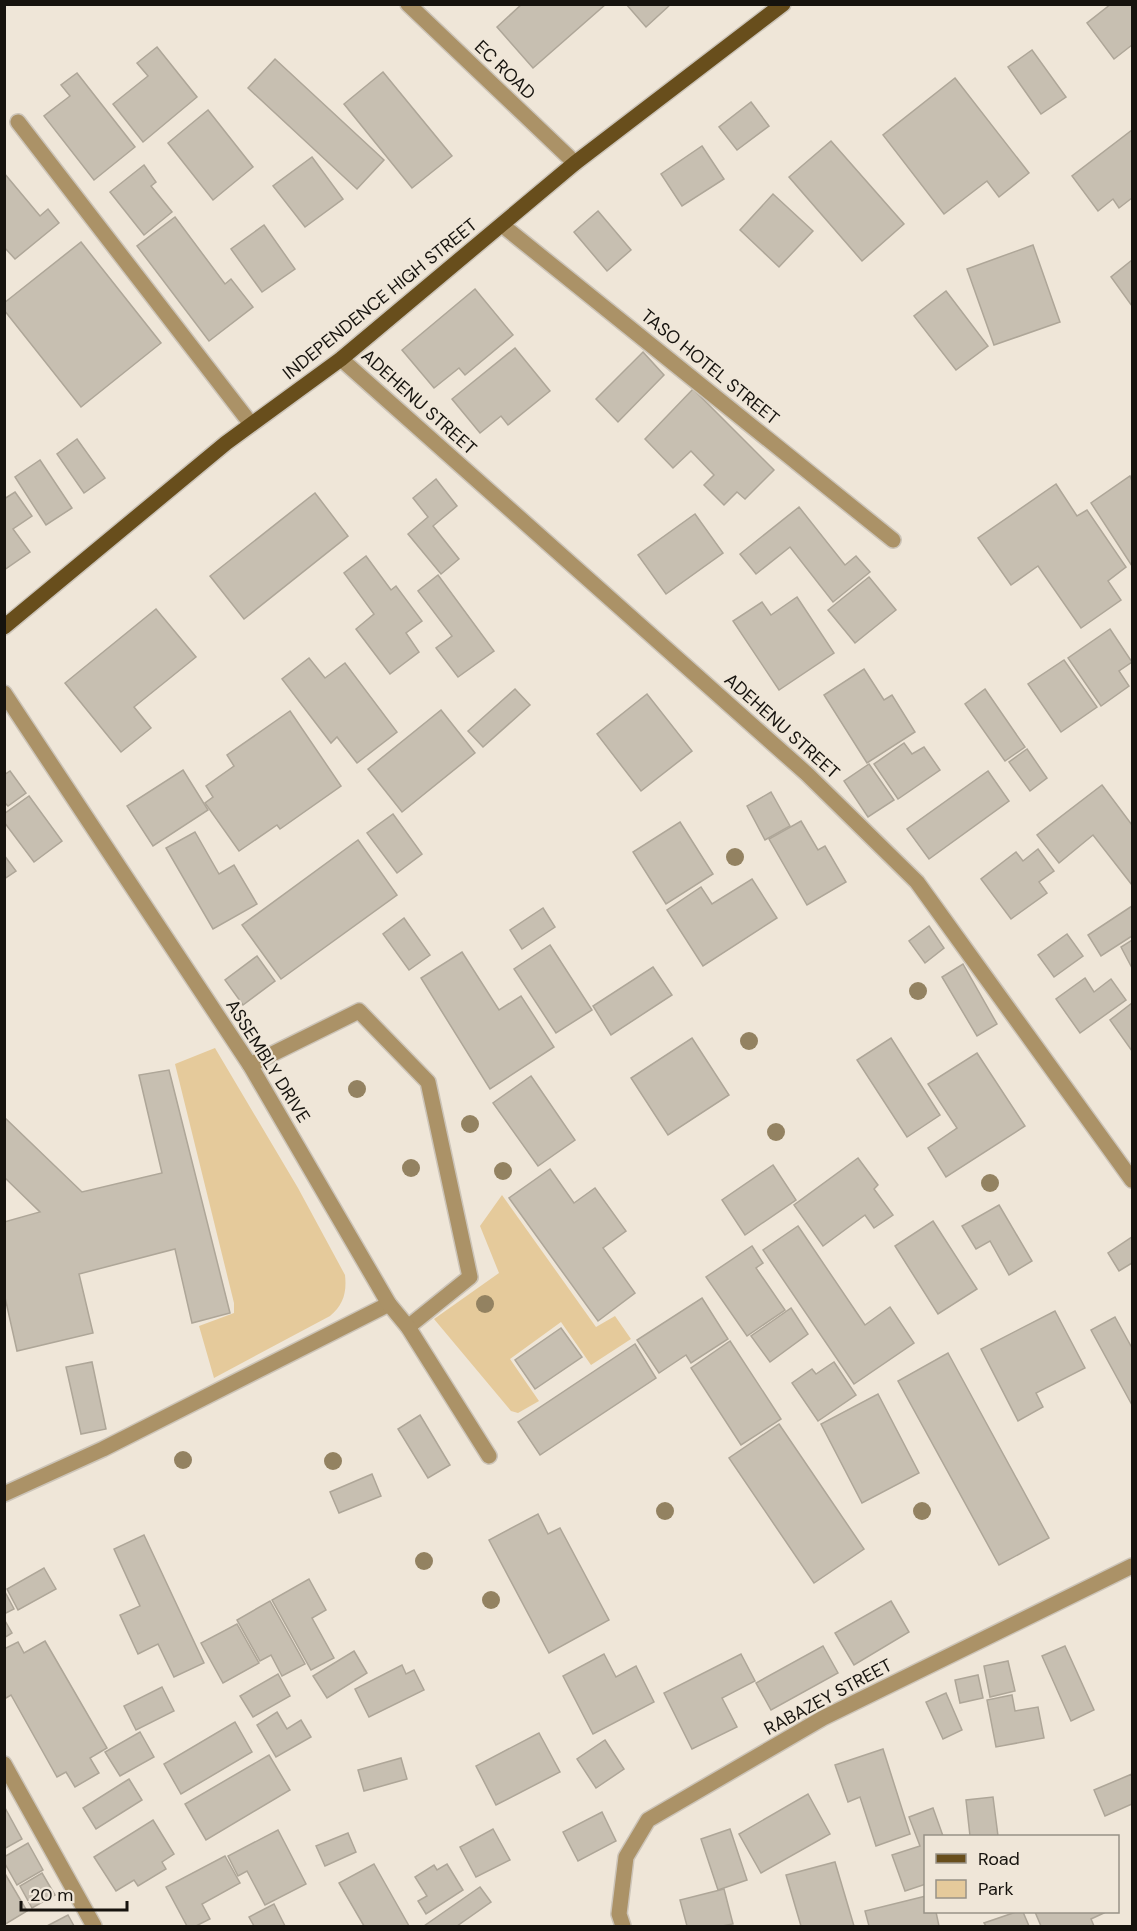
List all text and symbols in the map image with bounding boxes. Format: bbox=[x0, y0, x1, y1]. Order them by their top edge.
street label: EC ROAD bbox=[469, 35, 541, 105]
street label: INDEPENDENCE HIGH STREET bbox=[278, 213, 482, 385]
street label: TASO HOTEL STREET bbox=[636, 304, 784, 430]
street label: ADEHENU STREET bbox=[356, 344, 482, 460]
street label: ADEHENU STREET bbox=[719, 668, 845, 784]
street label: ASSEMBLY DRIVE bbox=[220, 995, 316, 1127]
street label: RABAZEY STREET bbox=[760, 1653, 896, 1741]
legend bbox=[924, 1835, 1119, 1913]
text: Road bbox=[978, 1847, 1020, 1871]
scale bar bbox=[21, 1874, 128, 1912]
text: Park bbox=[978, 1877, 1014, 1901]
text: 20 m bbox=[30, 1883, 73, 1907]

